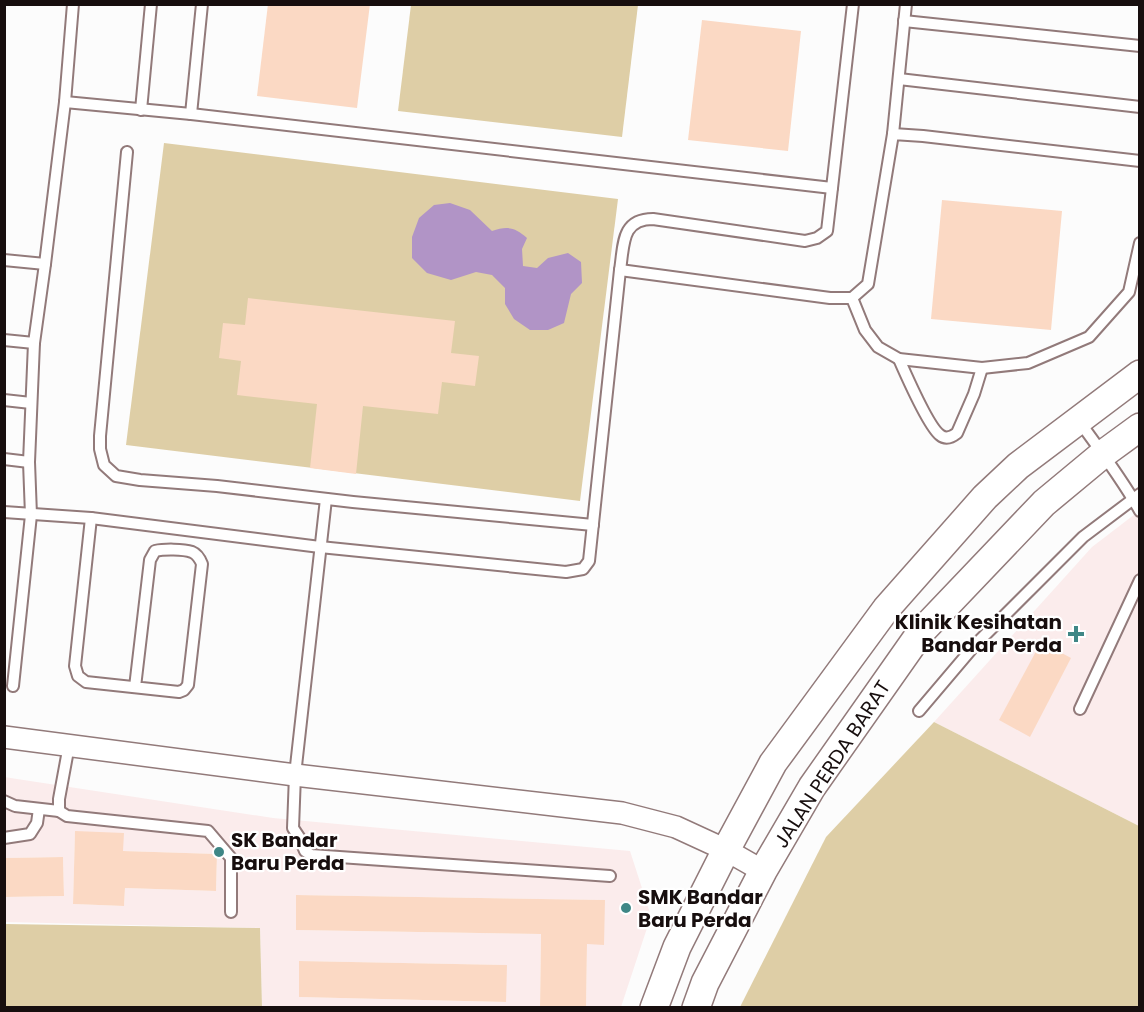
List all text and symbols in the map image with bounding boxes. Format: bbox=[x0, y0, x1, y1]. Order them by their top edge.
place label: Klinik Kesihatan Bandar Perda bbox=[895, 608, 1062, 659]
marker: Klinik Kesihatan Bandar Perda bbox=[1067, 625, 1085, 643]
street label: JALAN PERDA BARAT bbox=[767, 675, 897, 853]
place label: SK Bandar Baru Perda bbox=[231, 826, 345, 877]
marker: SK Bandar Baru Perda bbox=[212, 845, 226, 859]
place label: SMK Bandar Baru Perda bbox=[638, 883, 763, 934]
marker: SMK Bandar Baru Perda bbox=[619, 901, 633, 915]

